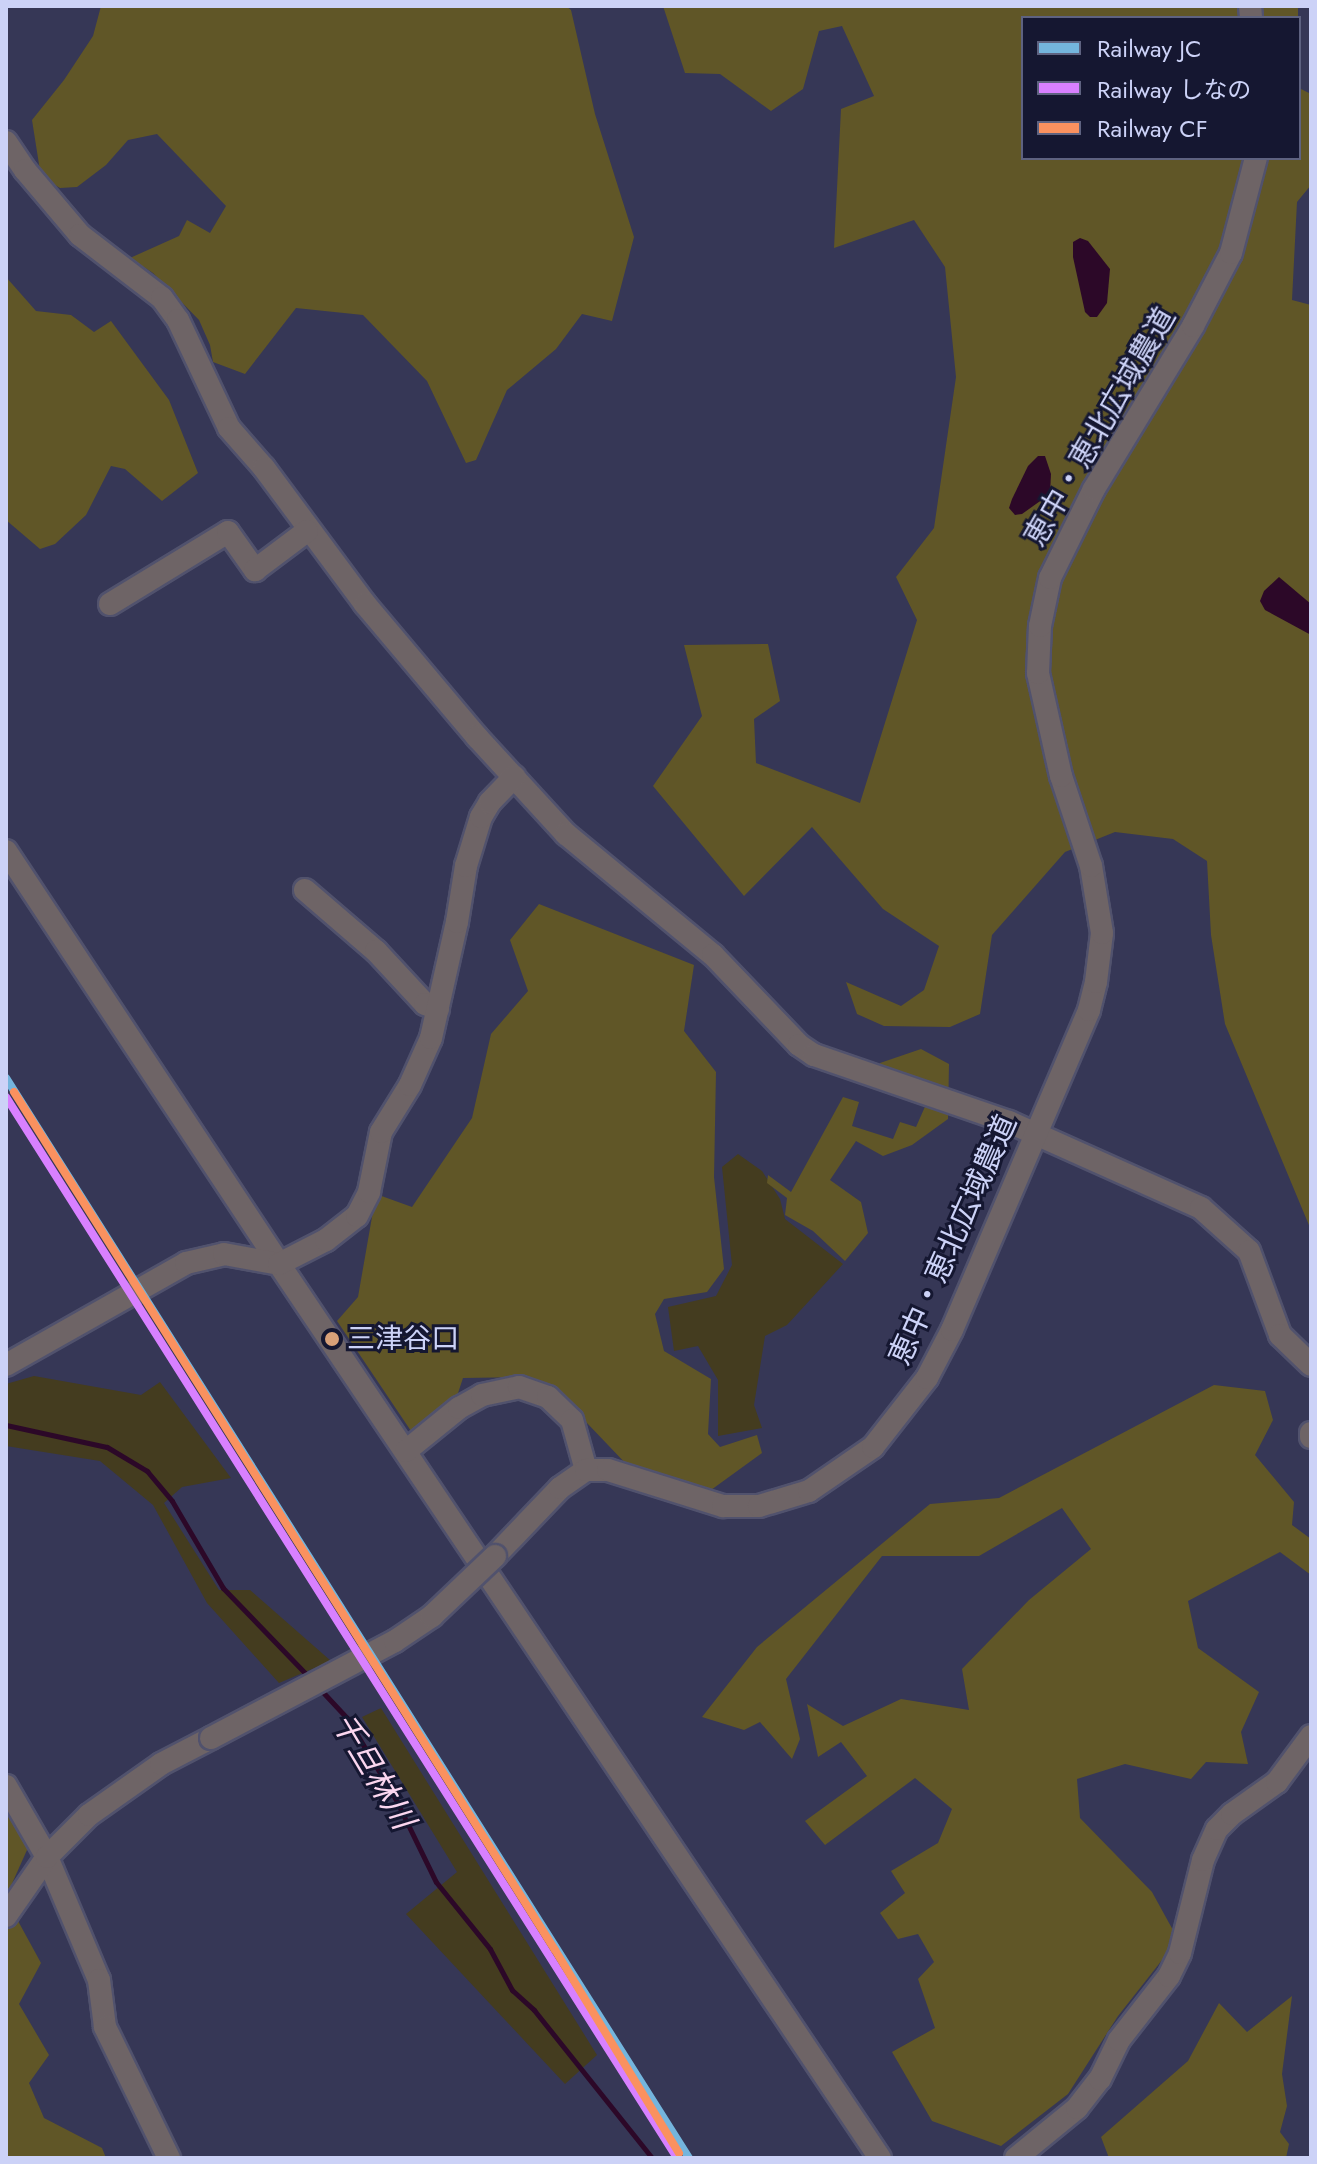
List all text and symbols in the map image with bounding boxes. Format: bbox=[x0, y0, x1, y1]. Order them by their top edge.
legend bbox=[1021, 16, 1301, 160]
text: Railway JC bbox=[1097, 31, 1201, 66]
text: Railway しなの bbox=[1097, 72, 1251, 107]
text: Railway CF bbox=[1097, 111, 1208, 146]
street label: 恵中・恵北広域農道 bbox=[1017, 301, 1183, 553]
street label: 恵中・恵北広域農道 bbox=[882, 1109, 1024, 1371]
place label: 三津谷口 bbox=[347, 1322, 459, 1356]
marker: 三津谷口 bbox=[324, 1331, 340, 1347]
water label: 千旦林川 bbox=[324, 1706, 422, 1836]

